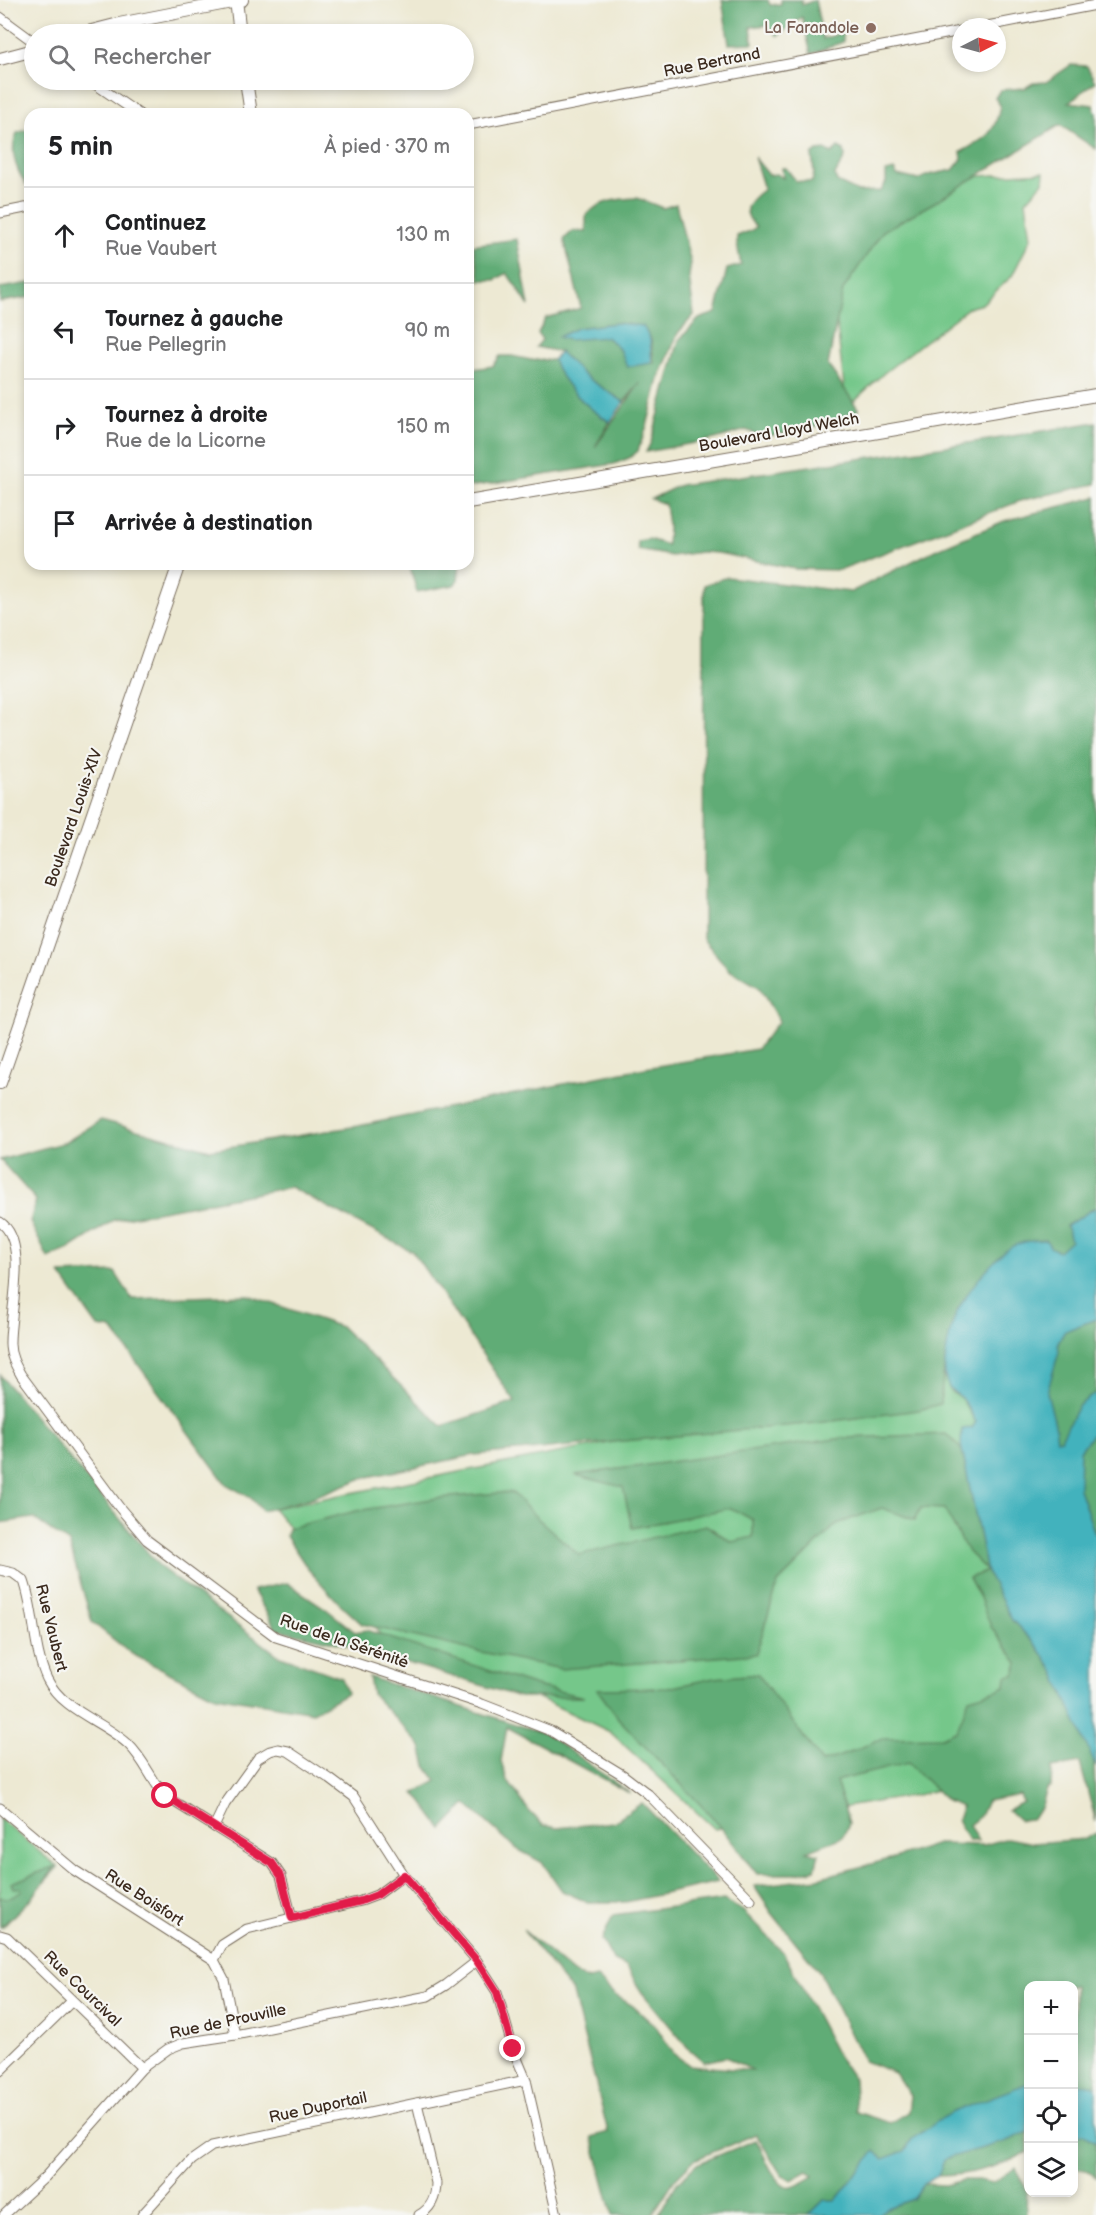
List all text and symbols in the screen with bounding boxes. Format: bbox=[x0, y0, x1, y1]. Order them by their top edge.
north arrow bbox=[952, 18, 1006, 72]
place label: La Farandole bbox=[764, 19, 860, 38]
marker: La Farandole bbox=[864, 21, 878, 35]
search box bbox=[24, 24, 474, 90]
icon: search bbox=[45, 41, 78, 74]
text: Rechercher bbox=[93, 44, 211, 71]
street label: Rue Bertrand bbox=[662, 44, 762, 82]
text: 5 min bbox=[48, 132, 113, 163]
text: À pied · 370 m bbox=[324, 135, 450, 159]
text: Continuez bbox=[105, 210, 206, 237]
icon: ahead bbox=[48, 219, 81, 252]
text: 130 m bbox=[396, 223, 450, 247]
text: Rue Vaubert bbox=[105, 237, 217, 261]
text: Tournez à gauche bbox=[105, 306, 283, 333]
icon: left bbox=[48, 315, 81, 348]
text: 90 m bbox=[405, 319, 450, 343]
text: Rue Pellegrin bbox=[105, 333, 227, 357]
text: Tournez à droite bbox=[105, 402, 268, 429]
street label: Boulevard Lloyd Welch bbox=[697, 410, 861, 456]
icon: right bbox=[48, 411, 81, 444]
text: 150 m bbox=[397, 415, 450, 439]
text: Rue de la Licorne bbox=[105, 429, 266, 453]
icon: arrive bbox=[48, 507, 81, 540]
text: Arrivée à destination bbox=[105, 510, 313, 537]
street label: Boulevard Louis-XIV bbox=[41, 746, 107, 890]
street label: Rue Vaubert bbox=[31, 1582, 71, 1674]
street label: Rue de la Sérénité bbox=[277, 1611, 411, 1673]
route start bbox=[151, 1782, 177, 1808]
street label: Rue Boisfort bbox=[101, 1865, 187, 1931]
street label: Rue Courcival bbox=[39, 1947, 125, 2031]
map controls bbox=[1024, 1981, 1078, 2197]
button: + bbox=[1024, 1981, 1078, 2035]
street label: Rue de Prouville bbox=[168, 2000, 288, 2044]
route end bbox=[499, 2035, 525, 2061]
button: − bbox=[1024, 2035, 1078, 2089]
street label: Rue Duportail bbox=[267, 2088, 369, 2128]
button: locate bbox=[1024, 2089, 1078, 2143]
button: layers bbox=[1024, 2143, 1078, 2197]

